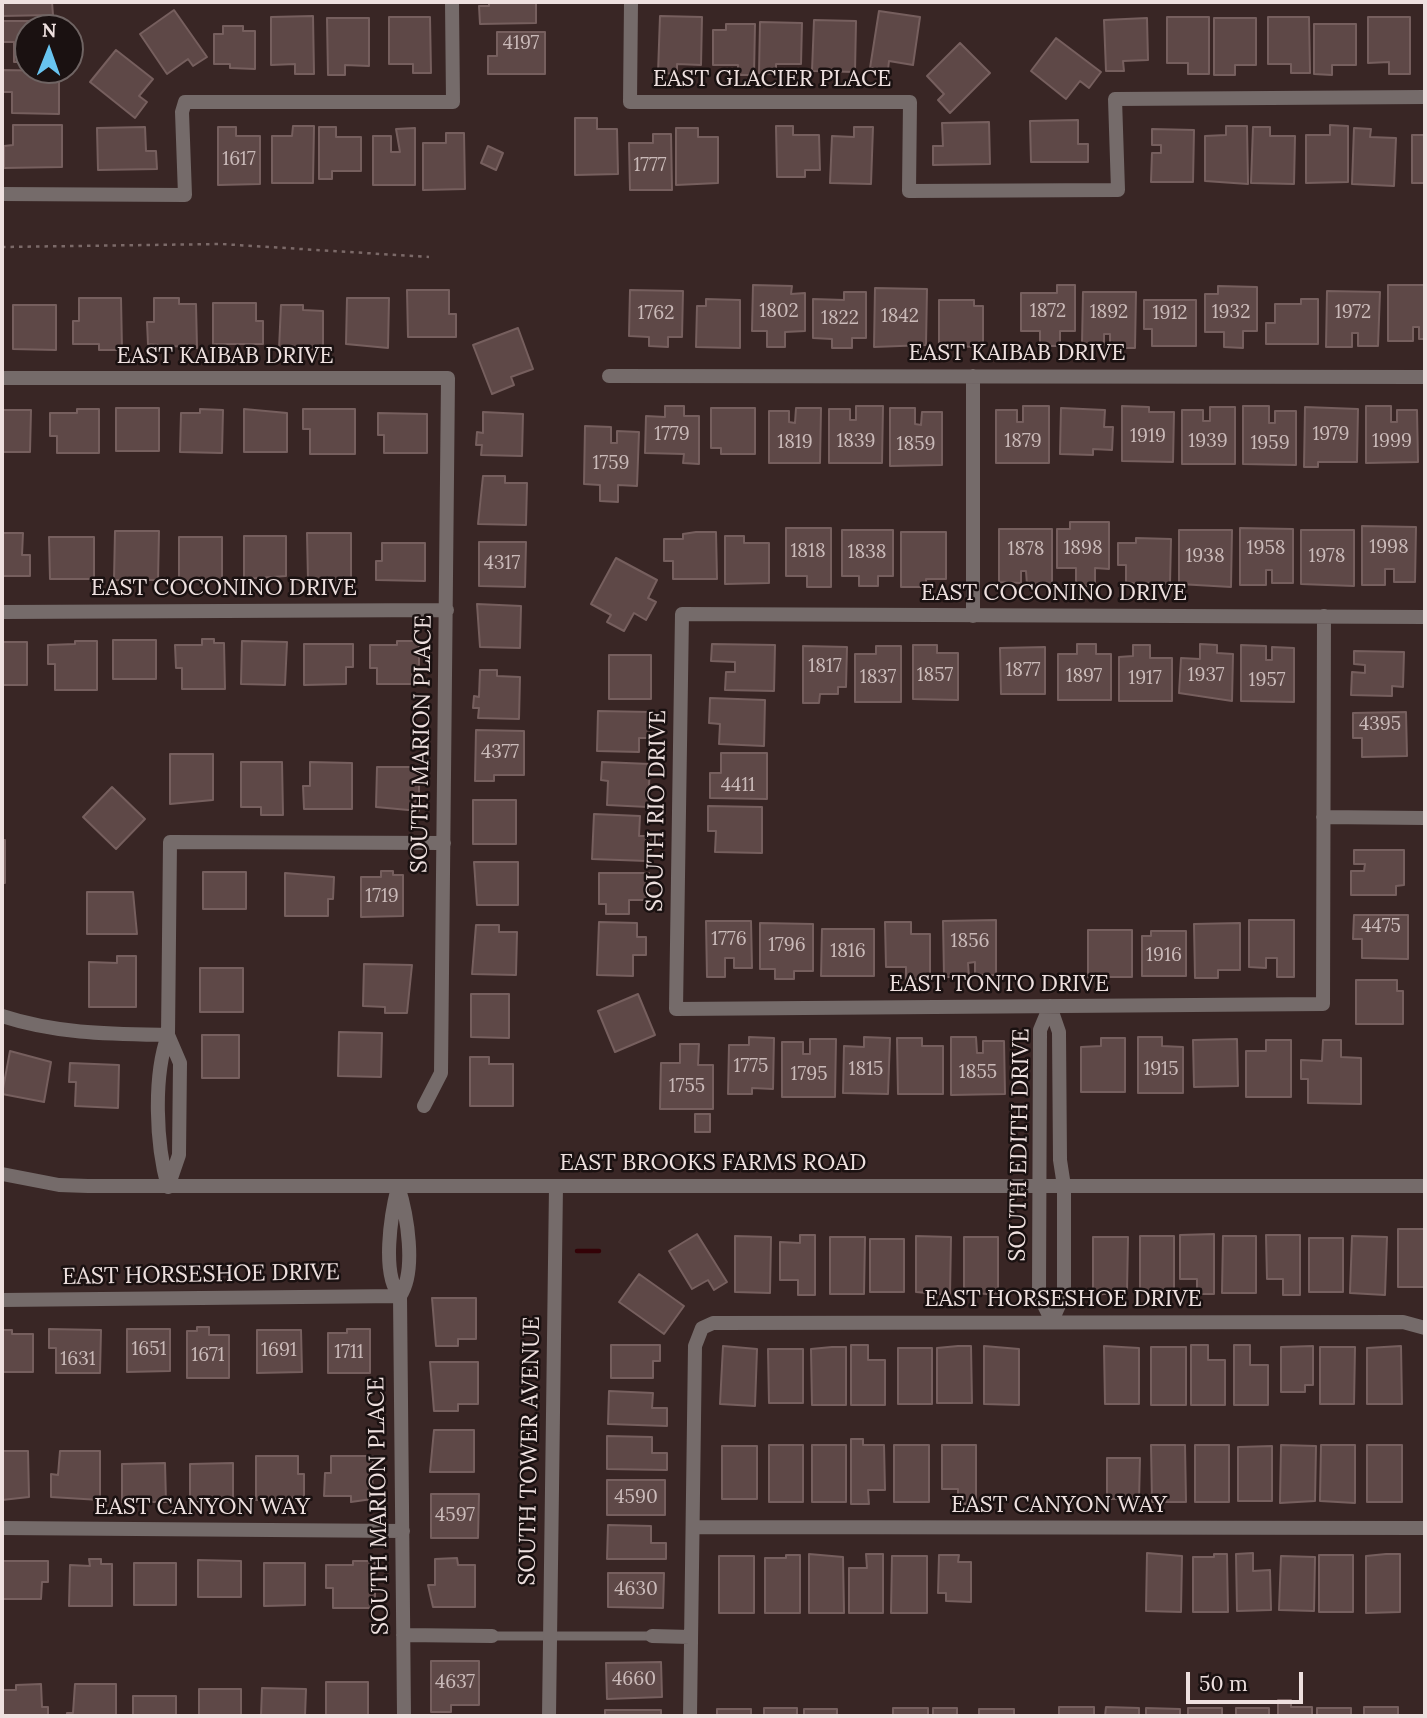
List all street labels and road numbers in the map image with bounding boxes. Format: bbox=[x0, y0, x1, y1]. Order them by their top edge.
street label: EAST GLACIER PLACE bbox=[653, 65, 891, 93]
street label: EAST KAIBAB DRIVE bbox=[908, 339, 1126, 367]
street label: EAST KAIBAB DRIVE bbox=[116, 342, 334, 370]
street label: EAST COCONINO DRIVE bbox=[91, 574, 357, 602]
street label: EAST COCONINO DRIVE bbox=[921, 579, 1187, 607]
street label: SOUTH MARION PLACE bbox=[406, 615, 438, 873]
street label: SOUTH RIO DRIVE bbox=[641, 710, 673, 912]
street label: EAST TONTO DRIVE bbox=[889, 970, 1109, 998]
street label: SOUTH EDITH DRIVE bbox=[1004, 1028, 1036, 1262]
street label: EAST BROOKS FARMS ROAD bbox=[560, 1149, 866, 1177]
street label: EAST HORSESHOE DRIVE bbox=[62, 1259, 340, 1291]
street label: EAST HORSESHOE DRIVE bbox=[924, 1285, 1202, 1313]
street label: SOUTH TOWER AVENUE bbox=[514, 1316, 546, 1586]
street label: SOUTH MARION PLACE bbox=[363, 1377, 395, 1635]
street label: EAST CANYON WAY bbox=[951, 1491, 1167, 1519]
street label: EAST CANYON WAY bbox=[94, 1493, 310, 1521]

